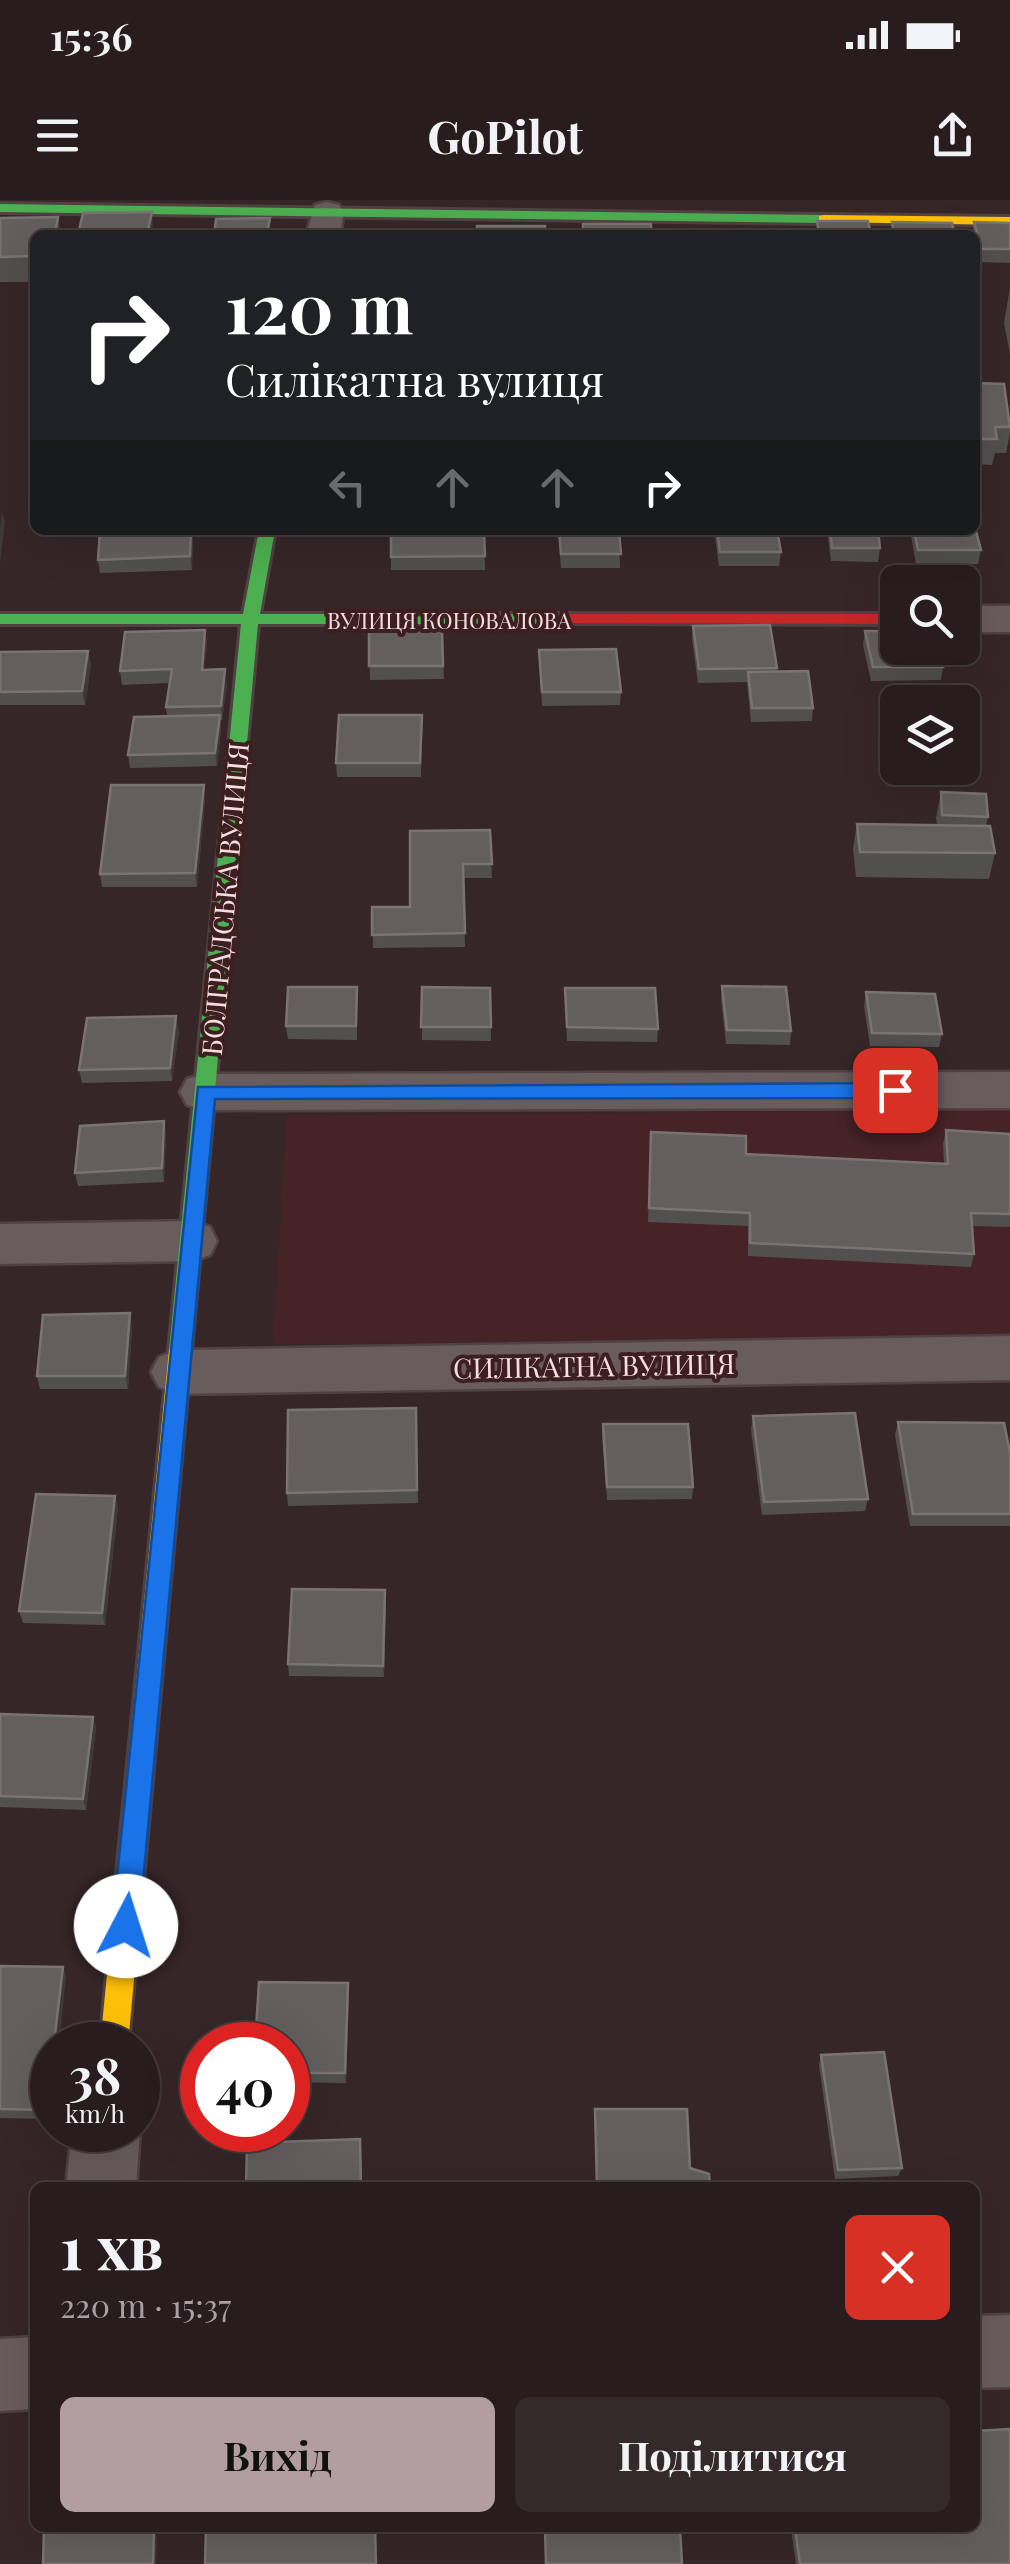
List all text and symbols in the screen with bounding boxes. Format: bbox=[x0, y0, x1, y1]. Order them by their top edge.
text: 15:36 bbox=[50, 10, 132, 61]
text: GoPilot bbox=[427, 105, 583, 165]
icon: menu bbox=[30, 108, 85, 163]
icon: share bbox=[925, 108, 980, 163]
text: 120 m bbox=[225, 258, 413, 352]
icon: right bbox=[60, 270, 190, 400]
text: Силікатна вулиця bbox=[225, 348, 604, 408]
icon: left bbox=[320, 460, 375, 515]
icon: ahead bbox=[425, 460, 480, 515]
icon: ahead bbox=[530, 460, 585, 515]
icon: right bbox=[635, 460, 690, 515]
map controls bbox=[880, 565, 980, 785]
button: search bbox=[880, 565, 980, 665]
street label: ВУЛИЦЯ КОНОВАЛОВА bbox=[327, 605, 571, 635]
button: layers bbox=[880, 685, 980, 785]
street label: БОЛГРАДСЬКА ВУЛИЦЯ bbox=[192, 741, 256, 1057]
pin bbox=[853, 1048, 938, 1133]
icon: arrive bbox=[868, 1063, 923, 1118]
street label: СИЛІКАТНА ВУЛИЦЯ bbox=[453, 1344, 735, 1386]
position arrow bbox=[74, 1874, 178, 1978]
speed limit sign: 40 bbox=[180, 2022, 310, 2152]
text: 38 bbox=[69, 2041, 121, 2108]
text: km/h bbox=[65, 2096, 125, 2129]
text: 1 хв bbox=[60, 2205, 164, 2285]
button: close bbox=[845, 2215, 950, 2320]
text: 220 m · 15:37 bbox=[60, 2283, 231, 2326]
button: Вихід bbox=[60, 2397, 495, 2512]
button: Поділитися bbox=[515, 2397, 950, 2512]

